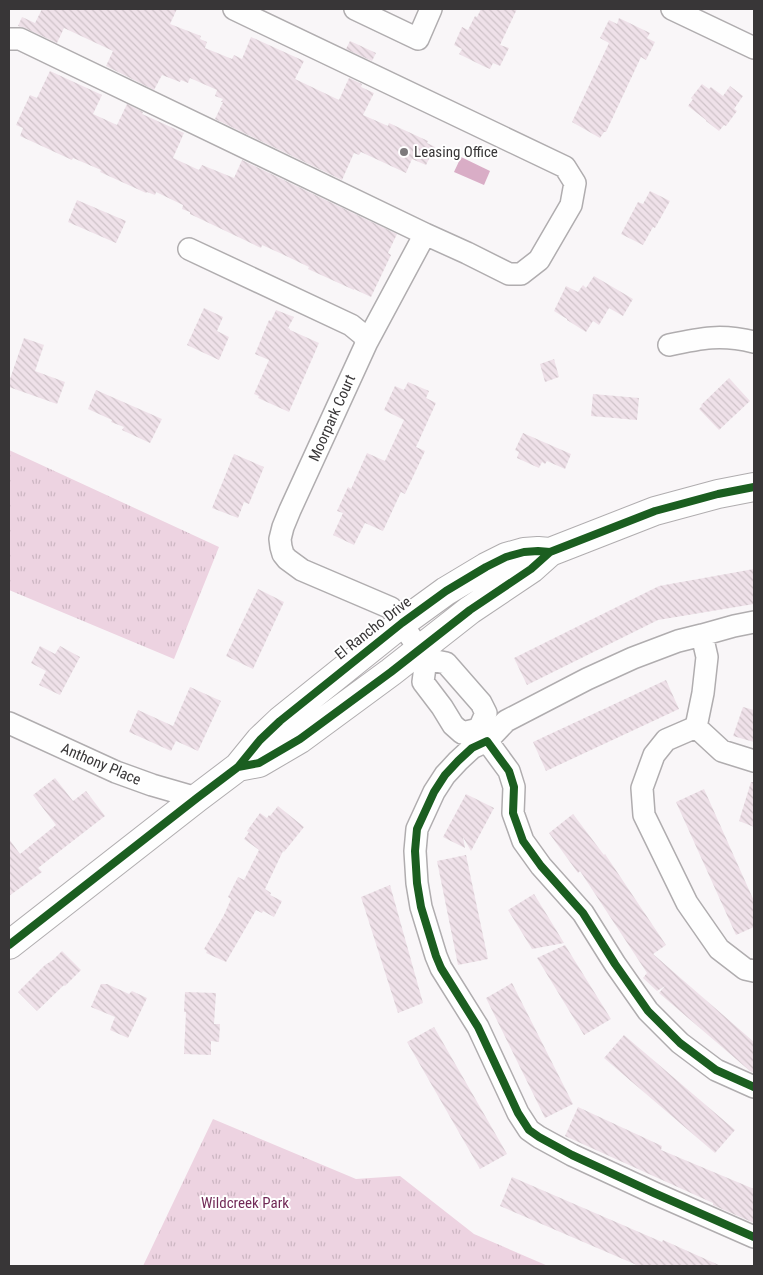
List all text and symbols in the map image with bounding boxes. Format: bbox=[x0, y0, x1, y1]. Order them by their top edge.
place label: Leasing Office bbox=[414, 143, 498, 161]
marker: Leasing Office bbox=[398, 146, 410, 158]
street label: Moorpark Court bbox=[305, 372, 359, 464]
street label: El Rancho Drive bbox=[331, 593, 415, 663]
street label: Anthony Place bbox=[58, 739, 144, 789]
park label: Wildcreek Park bbox=[201, 1194, 289, 1212]

